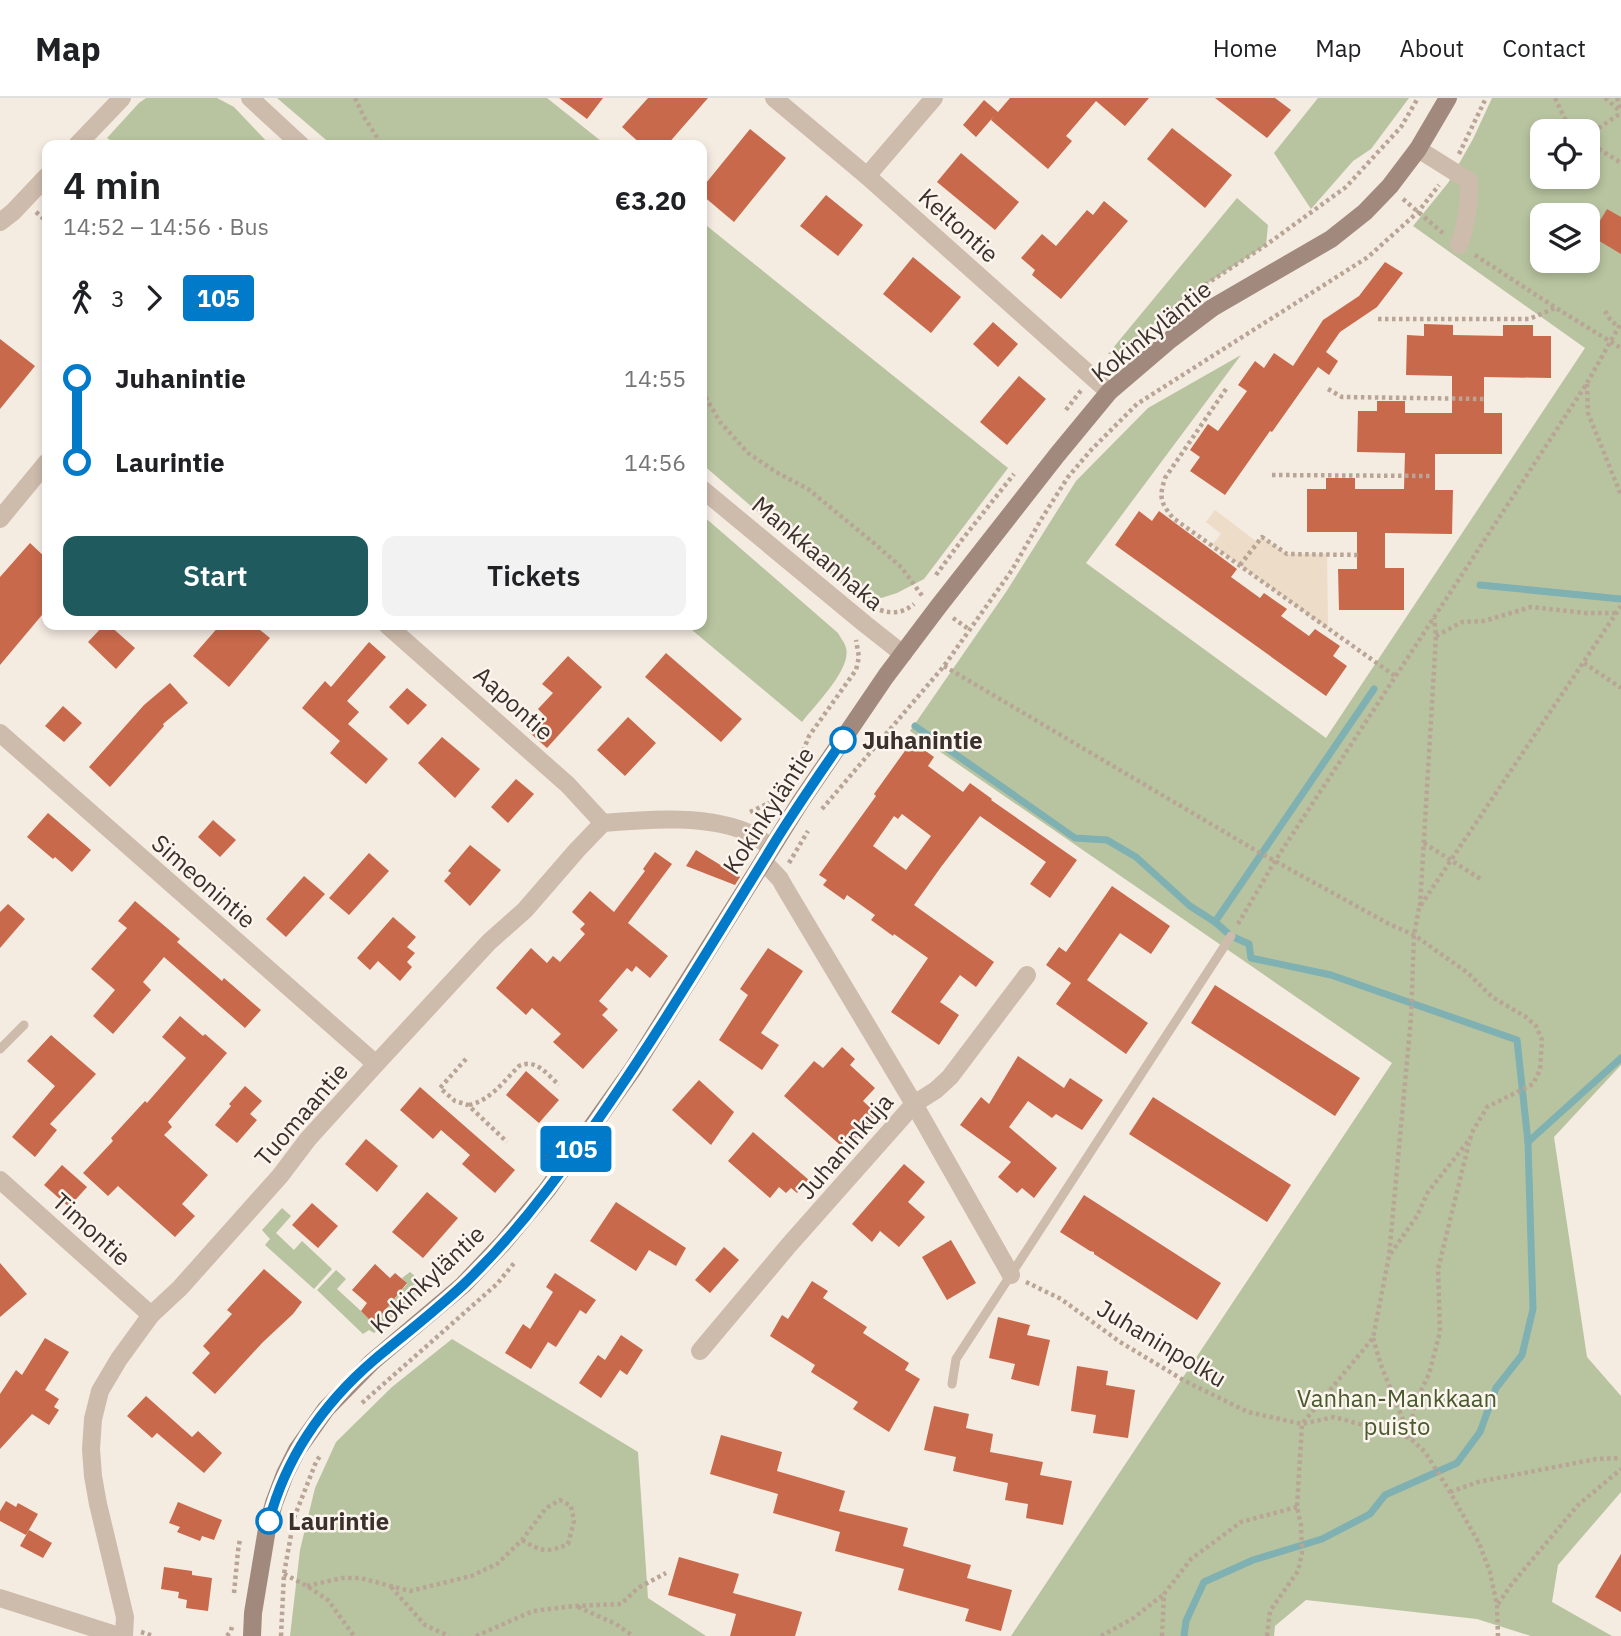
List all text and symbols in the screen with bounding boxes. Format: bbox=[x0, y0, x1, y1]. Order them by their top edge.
text: Map bbox=[35, 27, 101, 70]
text: Home bbox=[1213, 32, 1277, 64]
text: Map bbox=[1315, 32, 1361, 64]
text: About bbox=[1399, 32, 1464, 64]
text: Contact bbox=[1502, 32, 1586, 64]
map controls bbox=[1530, 119, 1600, 273]
button: locate bbox=[1530, 119, 1600, 189]
text: 4 min bbox=[63, 160, 161, 209]
street label: Keltontie bbox=[912, 181, 1006, 269]
text: €3.20 bbox=[615, 183, 686, 217]
button: layers bbox=[1530, 203, 1600, 273]
text: 14:52 – 14:56 · Bus bbox=[63, 211, 269, 241]
street label: Kokinkyläntie bbox=[1084, 273, 1218, 389]
icon: walk bbox=[63, 279, 101, 317]
icon: forward bbox=[135, 279, 173, 317]
text: 105 bbox=[197, 282, 240, 314]
text: 3 bbox=[111, 283, 125, 313]
text: Juhanintie bbox=[115, 361, 246, 395]
text: 14:55 bbox=[624, 363, 686, 393]
text: Laurintie bbox=[115, 445, 225, 479]
text: 14:56 bbox=[624, 447, 686, 477]
street label: Mankkaanhaka bbox=[746, 489, 891, 617]
button: Start bbox=[63, 536, 368, 616]
button: Tickets bbox=[382, 536, 686, 616]
street label: Aapontie bbox=[467, 659, 561, 747]
place label: Juhanintie bbox=[862, 724, 983, 756]
marker: Juhanintie bbox=[830, 727, 856, 753]
street label: Kokinkyläntie bbox=[715, 740, 821, 880]
street label: Simeonintie bbox=[145, 827, 263, 935]
street label: Tuomaantie bbox=[247, 1055, 355, 1173]
street label: Juhaninkuja bbox=[790, 1086, 900, 1206]
line badge: 105 bbox=[536, 1126, 616, 1172]
text: 105 bbox=[554, 1133, 598, 1165]
street label: Timontie bbox=[46, 1185, 138, 1273]
street label: Kokinkyläntie bbox=[363, 1218, 491, 1340]
street label: Juhaninpolku bbox=[1091, 1292, 1233, 1394]
park label: Vanhan-Mankkaan puisto bbox=[1297, 1382, 1497, 1442]
place label: Laurintie bbox=[288, 1505, 389, 1537]
marker: Laurintie bbox=[256, 1508, 282, 1534]

